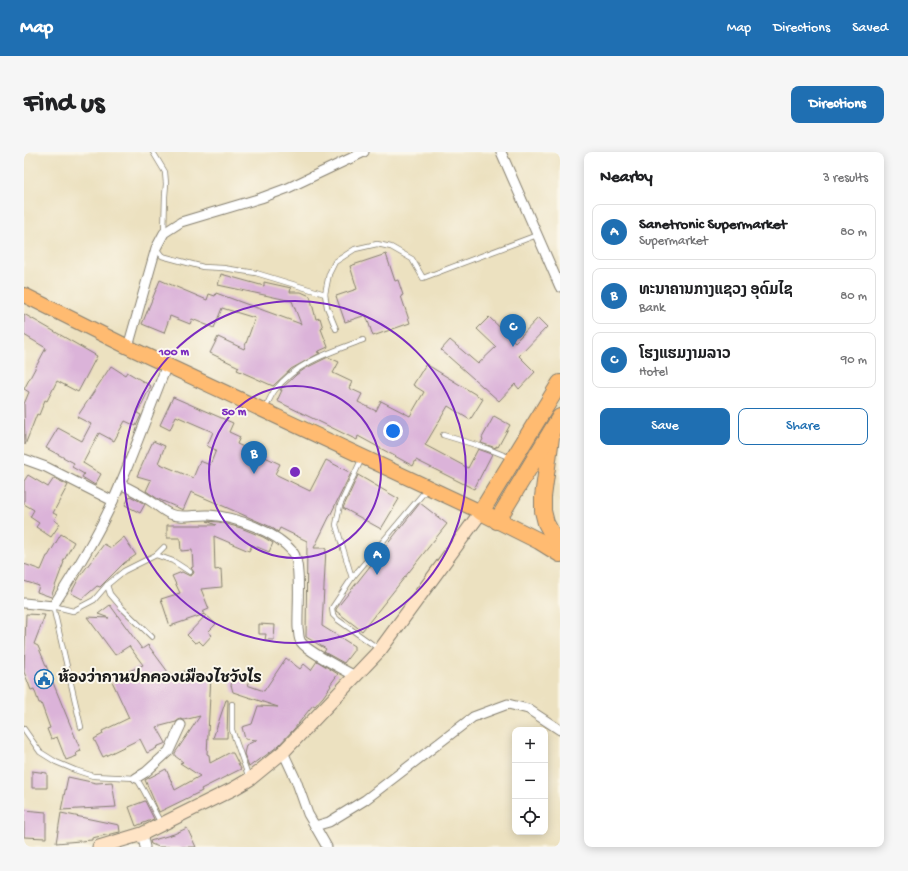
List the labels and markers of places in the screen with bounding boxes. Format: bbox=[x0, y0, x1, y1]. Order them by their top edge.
pin: C bbox=[500, 314, 526, 347]
pin: B bbox=[241, 441, 267, 474]
centre of rings bbox=[288, 465, 302, 479]
pin: A bbox=[364, 542, 390, 575]
place label: ห้องว่ากานปกคองเมืองไชวังไร bbox=[58, 667, 262, 688]
public building icon: ห้องว่ากานปกคองเมืองไชวังไร bbox=[33, 668, 55, 690]

